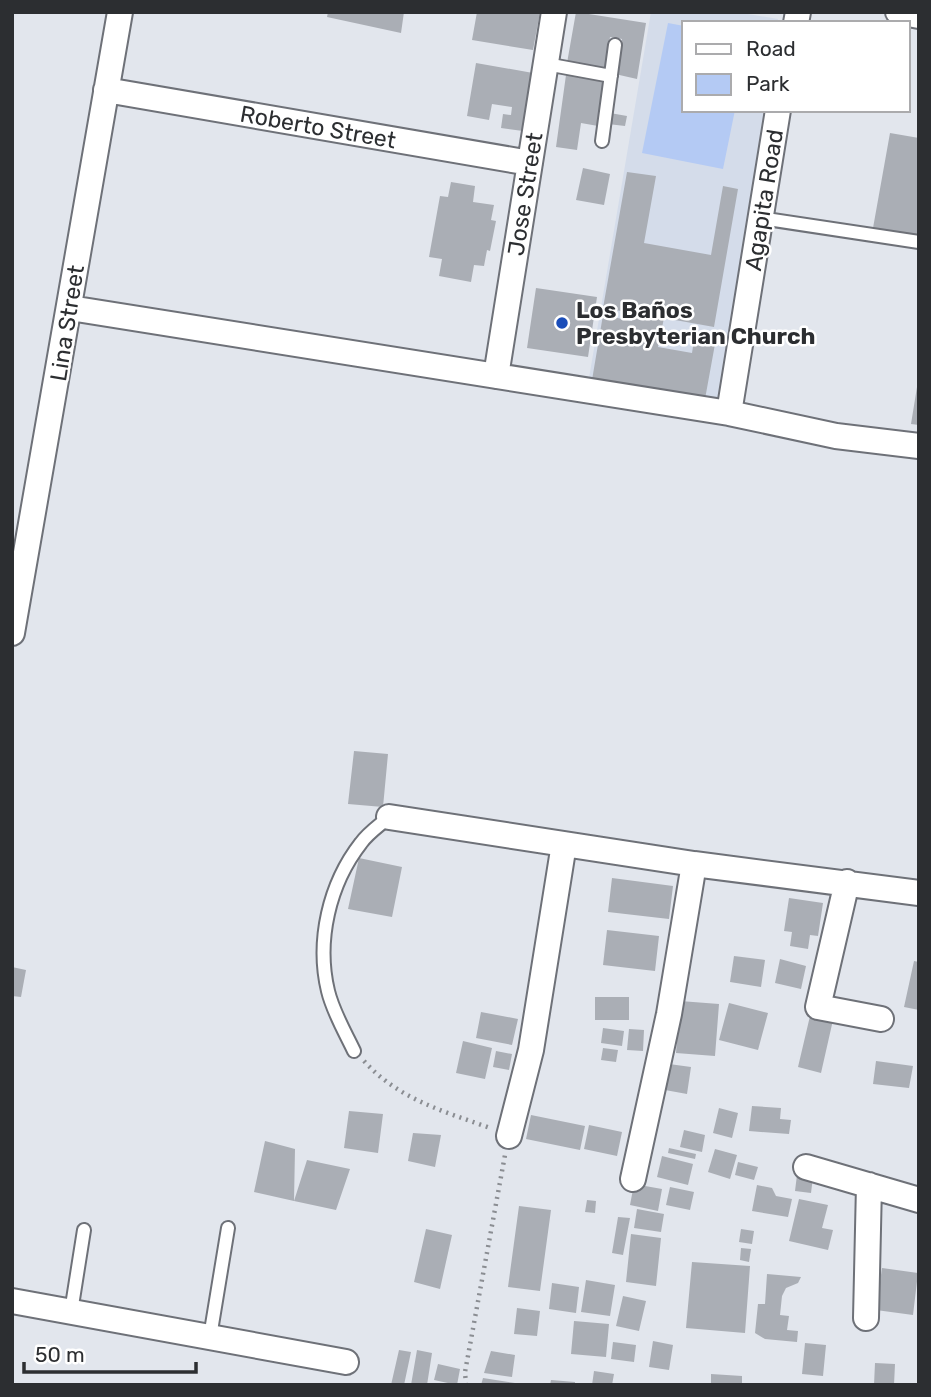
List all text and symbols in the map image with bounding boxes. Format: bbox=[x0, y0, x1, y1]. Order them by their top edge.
legend bbox=[682, 21, 910, 112]
text: Road bbox=[746, 36, 796, 61]
text: Park bbox=[746, 71, 790, 96]
street label: Roberto Street bbox=[238, 100, 398, 154]
street label: Agapita Road bbox=[739, 127, 789, 273]
street label: Jose Street bbox=[501, 130, 549, 258]
street label: Lina Street bbox=[44, 263, 90, 383]
place label: Los Baños Presbyterian Church bbox=[576, 296, 815, 350]
marker: Los Baños Presbyterian Church bbox=[554, 315, 570, 331]
scale bar bbox=[24, 1330, 196, 1374]
text: 50 m bbox=[35, 1342, 85, 1367]

